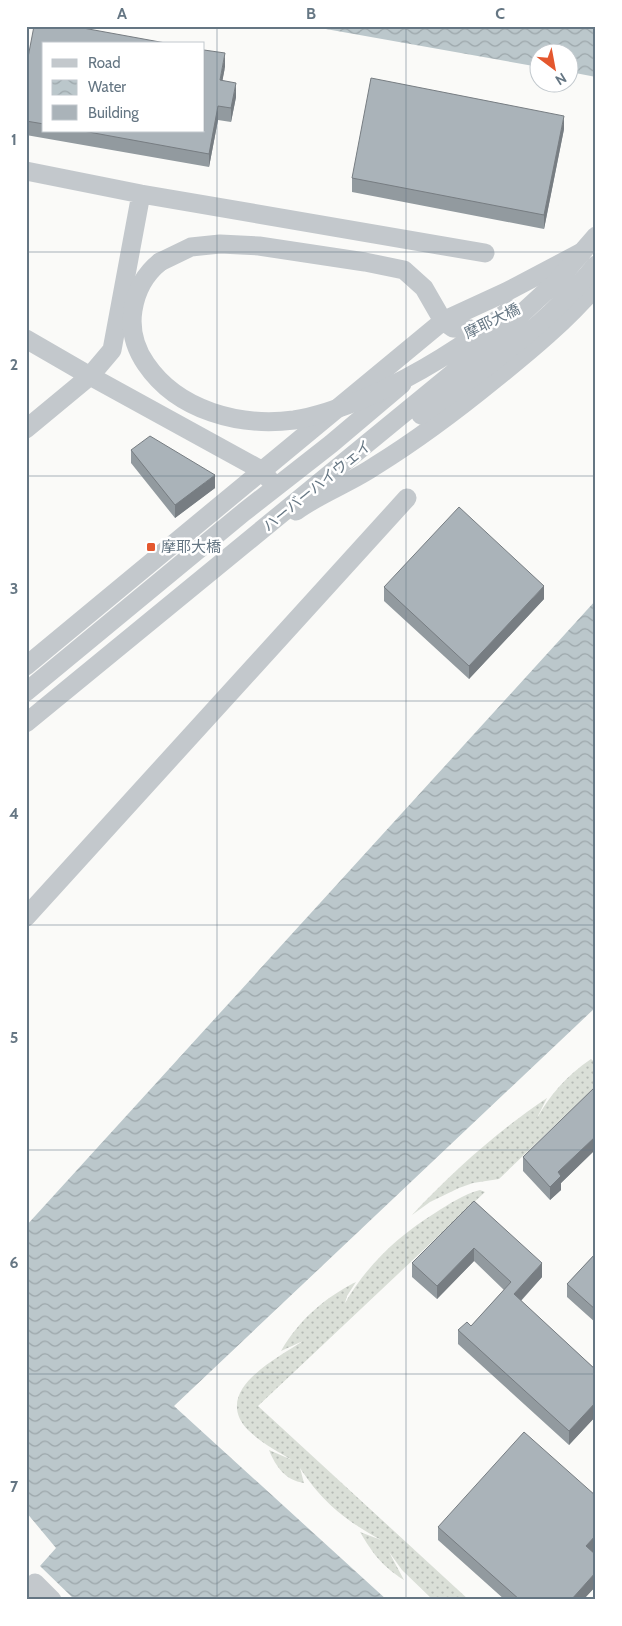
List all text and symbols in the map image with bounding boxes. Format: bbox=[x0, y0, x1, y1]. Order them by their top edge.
text: A bbox=[117, 4, 127, 23]
text: B bbox=[306, 4, 316, 23]
text: C bbox=[495, 4, 505, 23]
legend bbox=[42, 42, 205, 132]
north arrow bbox=[530, 42, 580, 92]
text: Road bbox=[88, 54, 121, 72]
text: N bbox=[552, 69, 570, 89]
text: Water bbox=[88, 78, 126, 96]
text: Building bbox=[88, 104, 139, 122]
text: 1 bbox=[11, 130, 17, 149]
street label: 摩耶大橋 bbox=[461, 300, 523, 342]
text: 2 bbox=[10, 355, 18, 374]
street label: ハーバーハイウェイ bbox=[259, 437, 375, 535]
place label: 摩耶大橋 bbox=[161, 538, 221, 556]
marker: 摩耶大橋 bbox=[145, 541, 157, 553]
text: 3 bbox=[10, 579, 18, 598]
text: 4 bbox=[9, 804, 19, 823]
text: 5 bbox=[10, 1028, 18, 1047]
text: 6 bbox=[10, 1253, 19, 1272]
text: 7 bbox=[10, 1477, 19, 1496]

